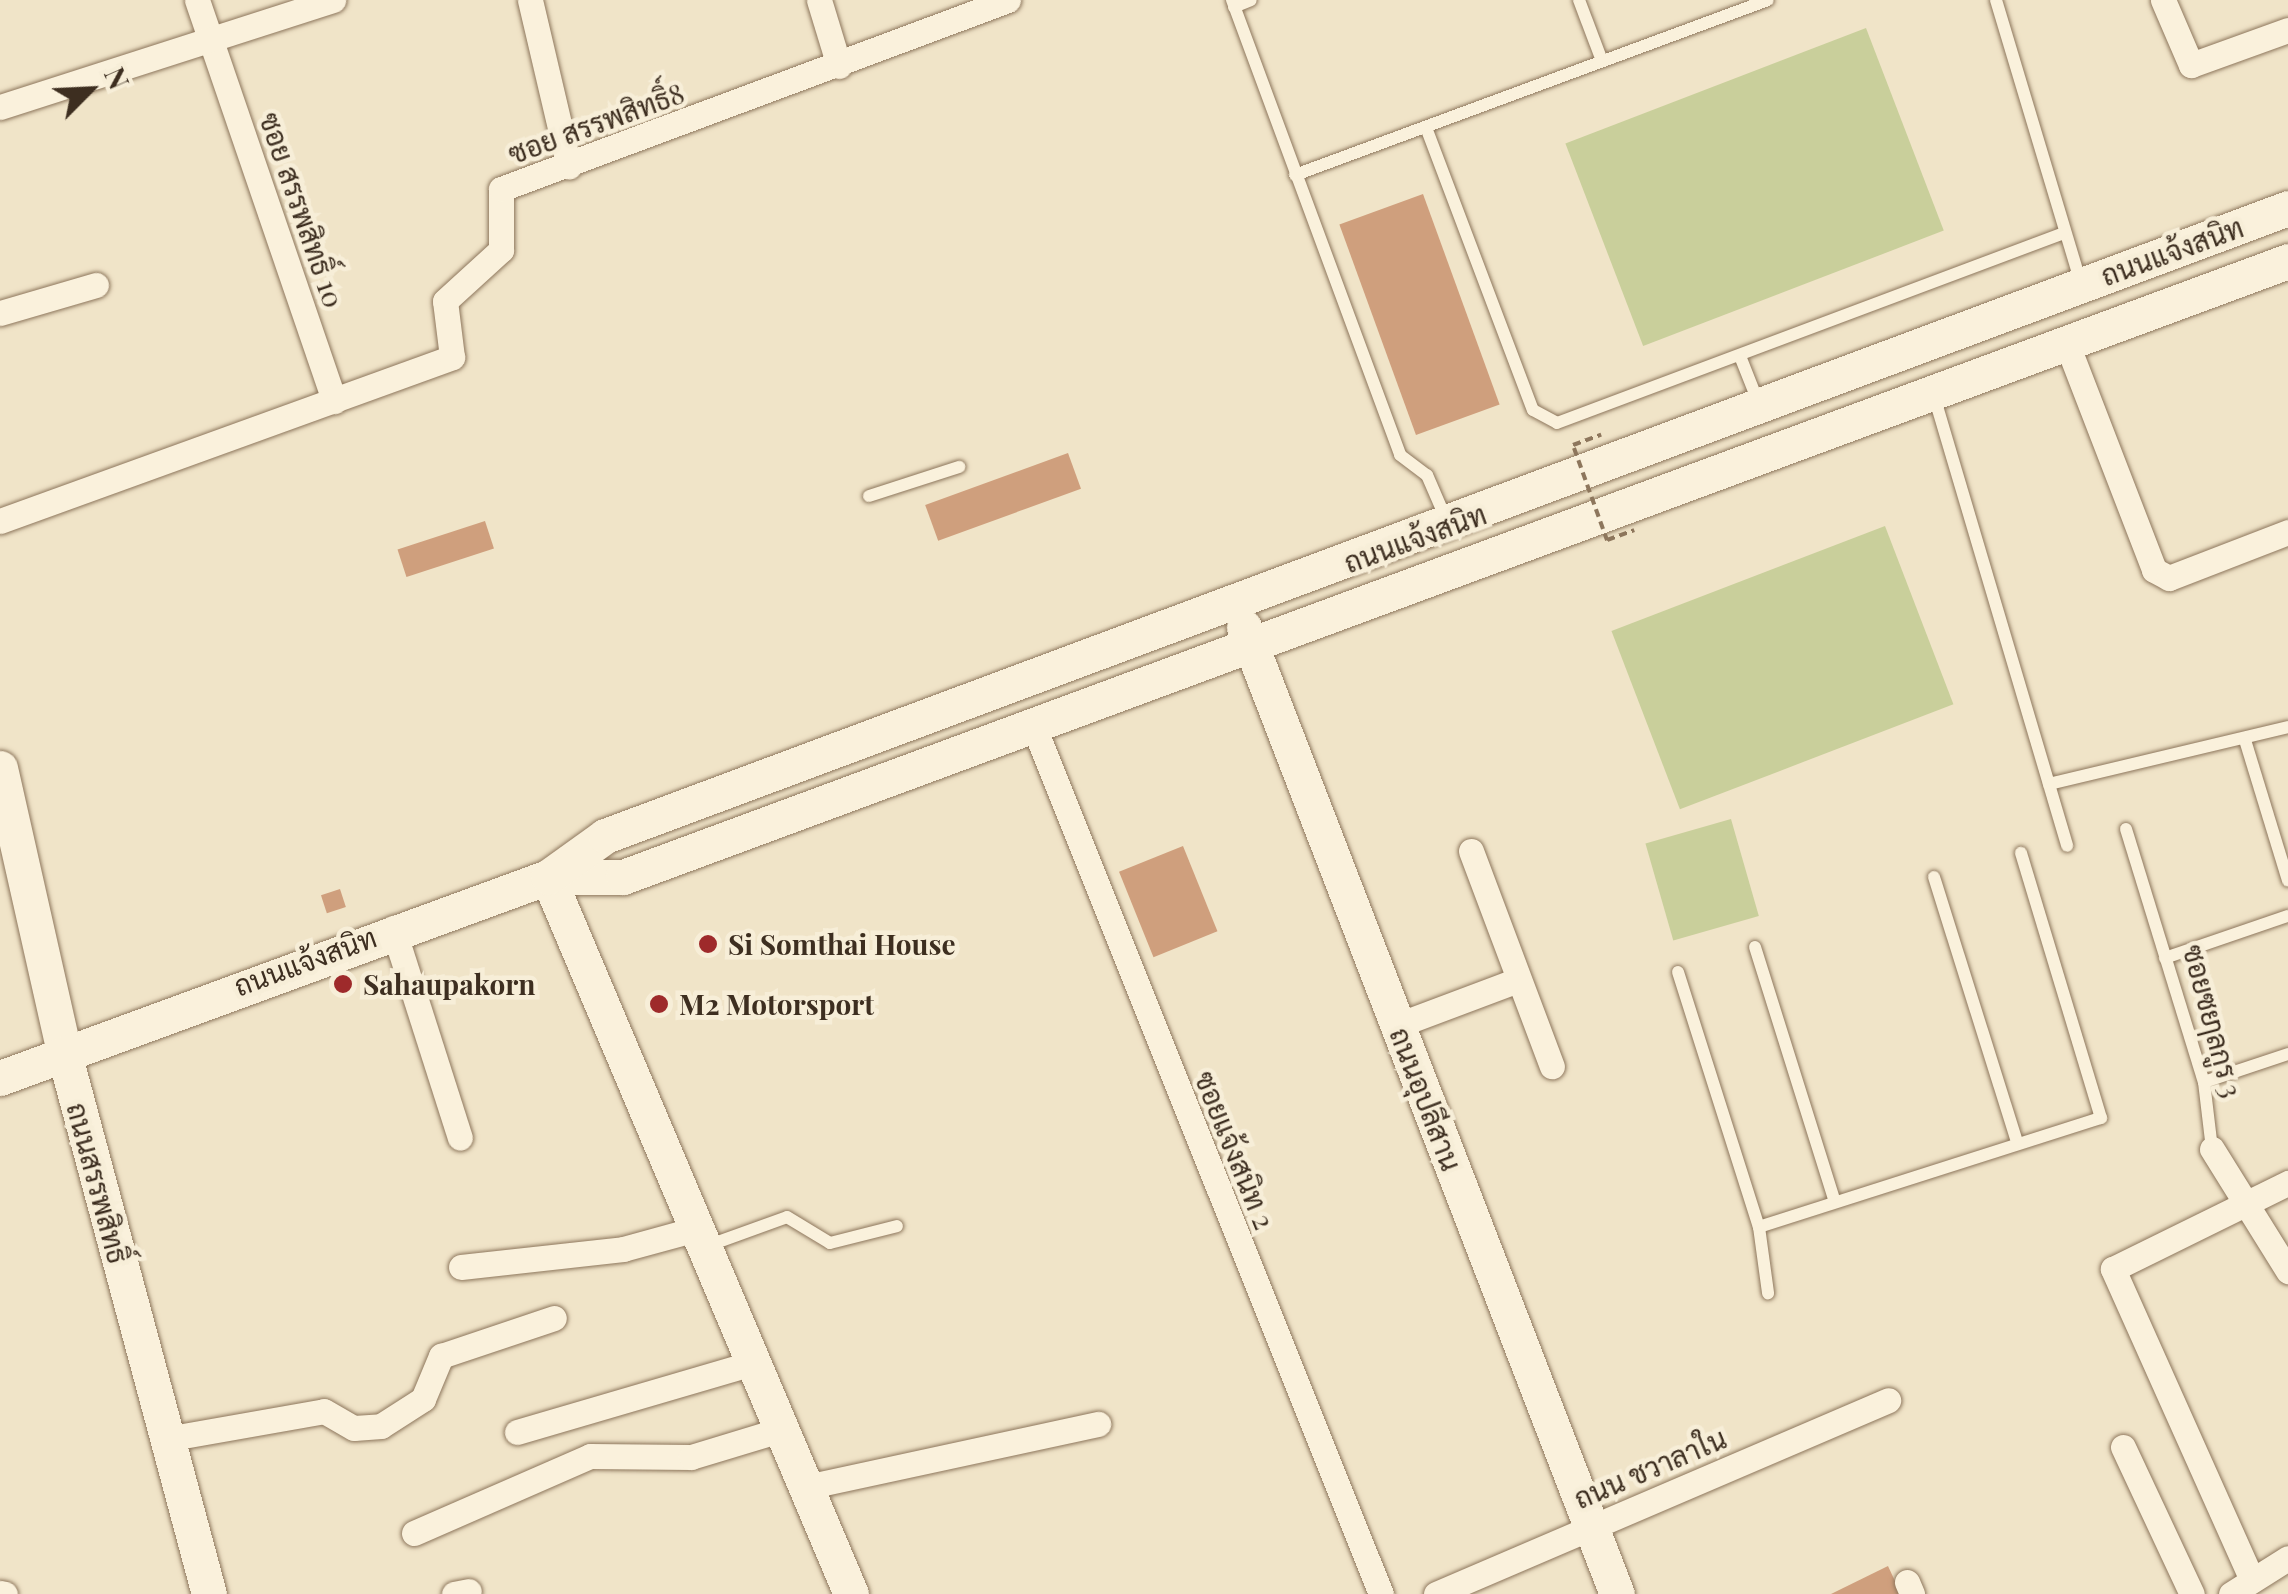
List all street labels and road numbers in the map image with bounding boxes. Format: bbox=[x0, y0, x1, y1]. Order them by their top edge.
street label: ซอย สรรพสิทธิ์8 bbox=[504, 76, 688, 170]
street label: ซอย สรรพสิทธิ์ 10 bbox=[253, 108, 351, 312]
street label: ถนนแจ้งสนิท bbox=[2096, 210, 2248, 292]
street label: ถนนแจ้งสนิท bbox=[1339, 497, 1491, 579]
street label: ถนนแจ้งสนิท bbox=[229, 920, 381, 1002]
street label: ซอยซยๅลกูร 3 bbox=[2176, 941, 2250, 1101]
street label: ถนนอุปลีสาน bbox=[1383, 1023, 1469, 1175]
street label: ซอยแจ้งสนิท 2 bbox=[1188, 1066, 1282, 1234]
street label: ถนนสรรพสิทธิ์ bbox=[60, 1099, 136, 1267]
street label: ถนน ชวาลาใน bbox=[1569, 1421, 1731, 1515]

